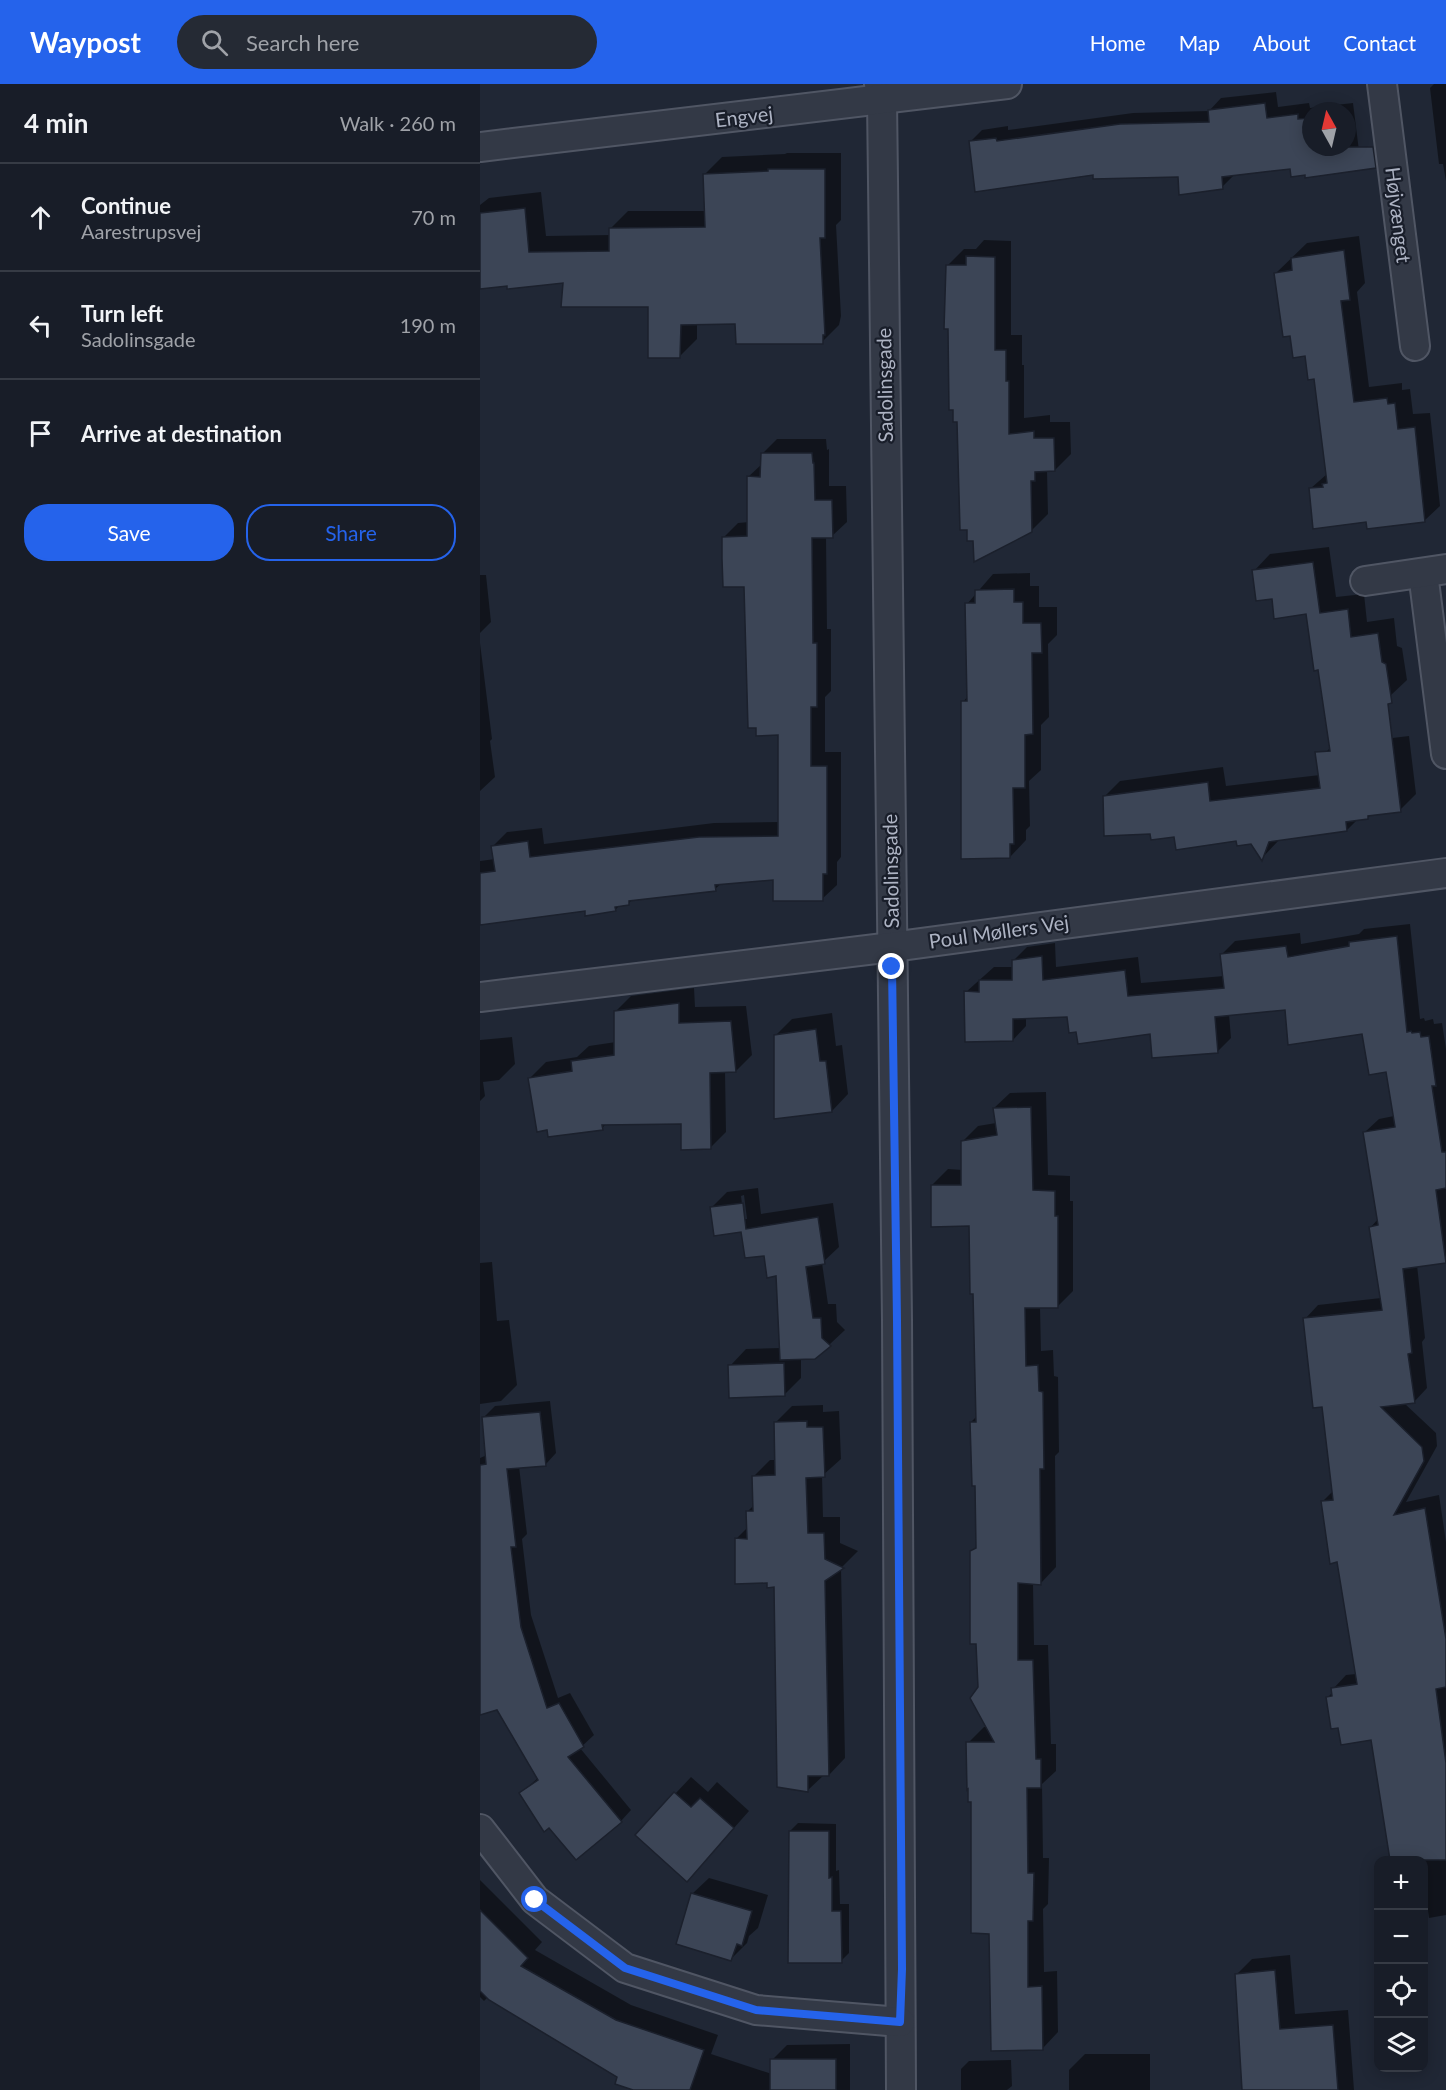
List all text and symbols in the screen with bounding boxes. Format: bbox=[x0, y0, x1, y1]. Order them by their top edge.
search box bbox=[177, 15, 597, 69]
text: Waypost bbox=[30, 25, 141, 59]
icon: search bbox=[198, 26, 231, 59]
text: Search here bbox=[246, 29, 359, 56]
text: Home bbox=[1090, 30, 1146, 55]
text: Map bbox=[1179, 30, 1220, 55]
text: About bbox=[1253, 30, 1310, 55]
text: Contact bbox=[1343, 30, 1416, 55]
street label: Engvej bbox=[714, 101, 774, 131]
north arrow bbox=[1302, 102, 1356, 156]
text: 4 min bbox=[24, 107, 88, 139]
text: Walk · 260 m bbox=[340, 111, 456, 135]
street label: Højvænget bbox=[1381, 166, 1417, 264]
text: Continue bbox=[81, 192, 171, 219]
icon: ahead bbox=[24, 201, 57, 234]
text: 70 m bbox=[411, 205, 456, 229]
text: Aarestrupsvej bbox=[81, 219, 201, 243]
text: Turn left bbox=[81, 300, 163, 327]
icon: left bbox=[24, 309, 57, 342]
text: 190 m bbox=[400, 313, 456, 337]
text: Sadolinsgade bbox=[81, 327, 196, 351]
street label: Sadolinsgade bbox=[871, 328, 897, 443]
icon: arrive bbox=[24, 417, 57, 450]
text: Arrive at destination bbox=[81, 420, 282, 447]
button: Save bbox=[24, 504, 234, 561]
button: Share bbox=[246, 504, 456, 561]
street label: Sadolinsgade bbox=[877, 814, 903, 929]
street label: Poul Møllers Vej bbox=[927, 909, 1070, 953]
route end bbox=[878, 953, 904, 979]
map controls bbox=[1374, 1856, 1428, 2072]
button: + bbox=[1374, 1856, 1428, 1910]
route start bbox=[521, 1886, 547, 1912]
button: − bbox=[1374, 1910, 1428, 1964]
button: locate bbox=[1374, 1964, 1428, 2018]
button: layers bbox=[1374, 2018, 1428, 2072]

